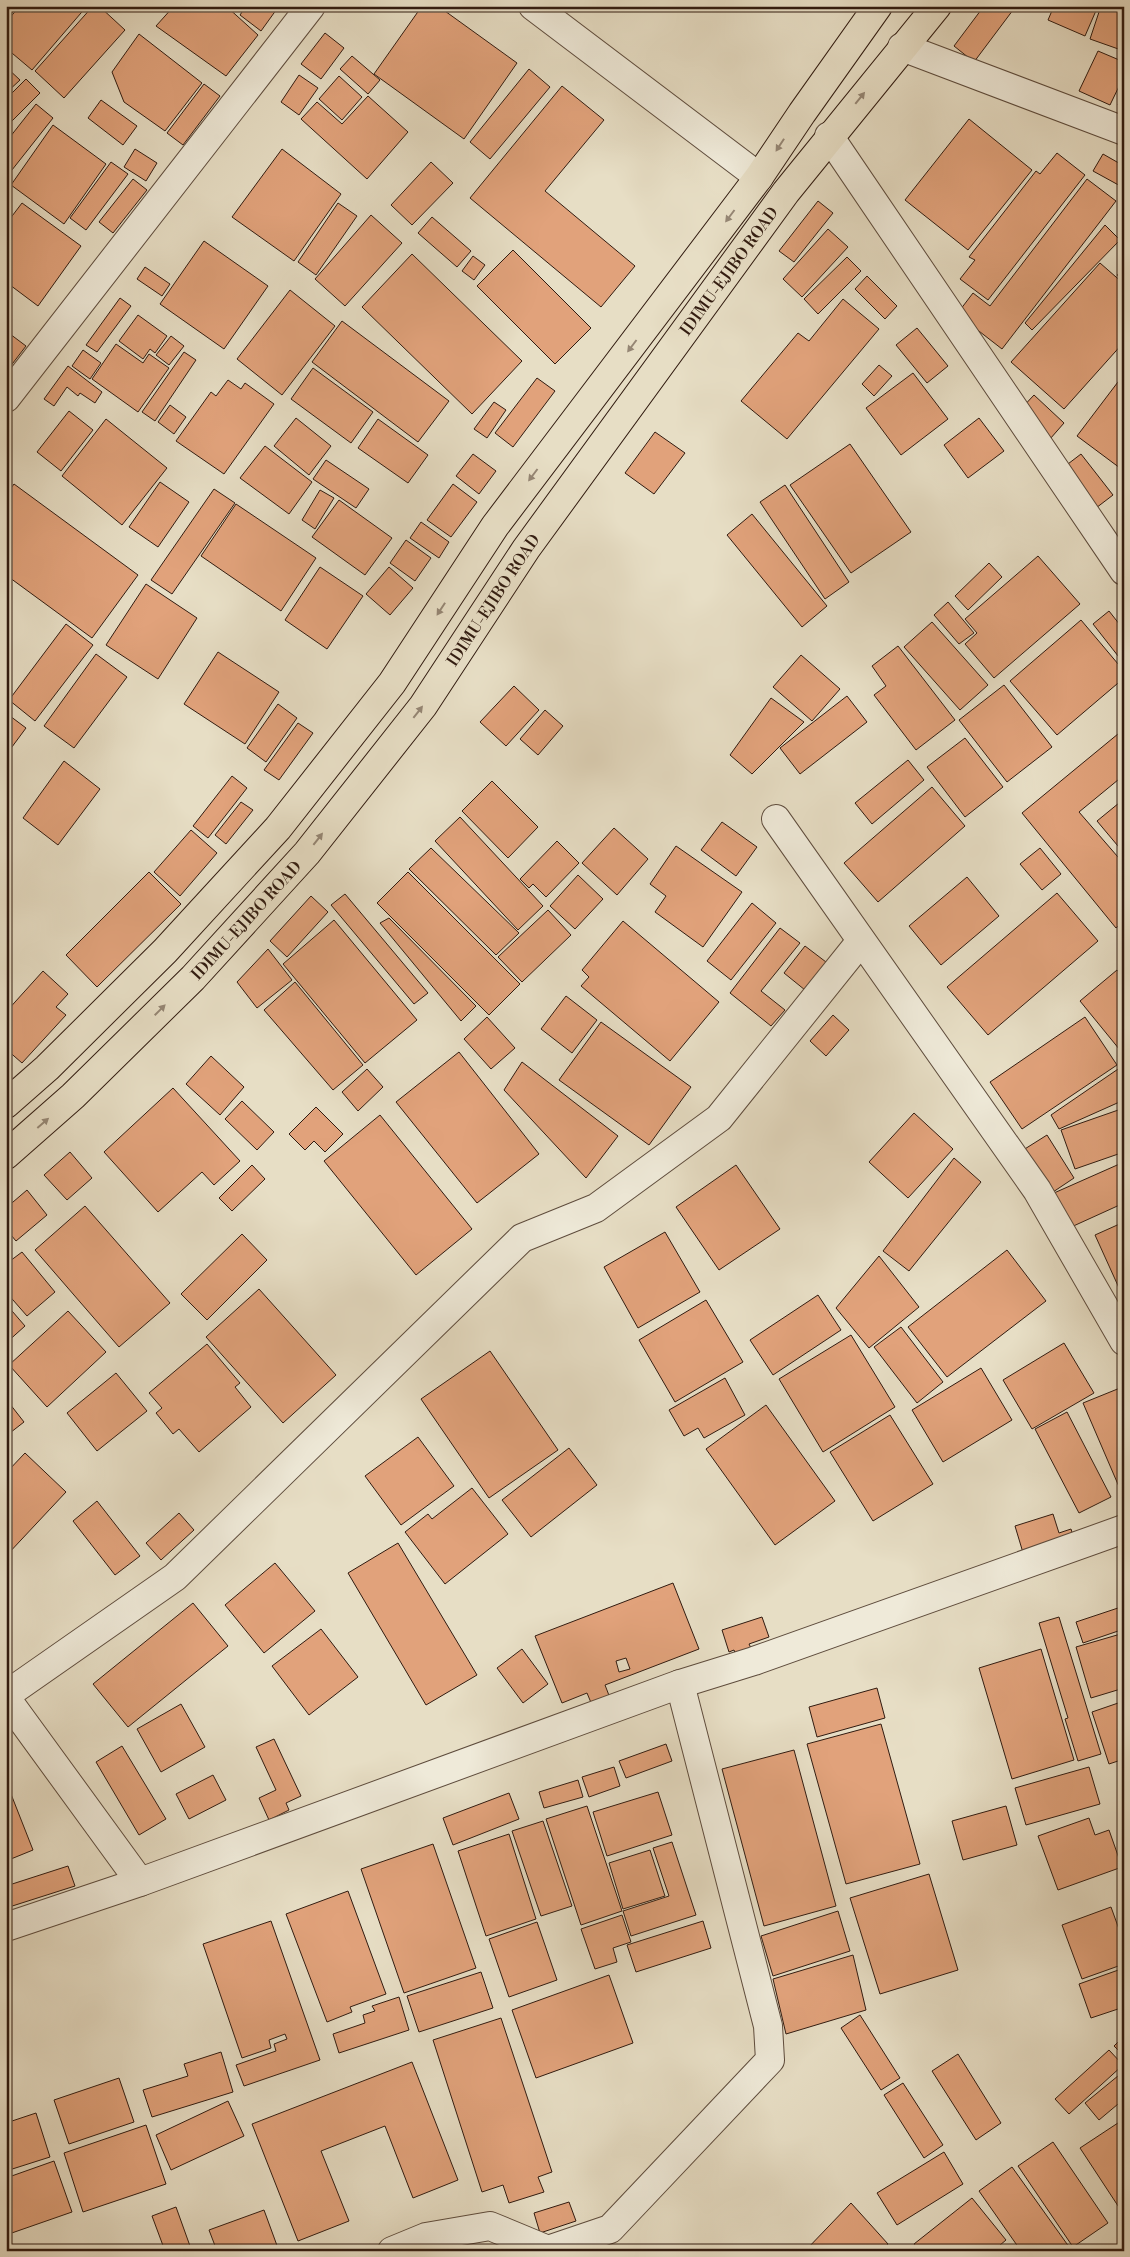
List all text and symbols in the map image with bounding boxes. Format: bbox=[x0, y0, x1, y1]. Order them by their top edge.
one-way arrow bbox=[854, 92, 865, 105]
one-way arrow bbox=[776, 138, 785, 152]
street label: IDIMU-EJIBO ROAD bbox=[676, 203, 783, 340]
one-way arrow bbox=[724, 209, 735, 222]
one-way arrow bbox=[626, 339, 637, 352]
one-way arrow bbox=[528, 468, 539, 481]
street label: IDIMU-EJIBO ROAD bbox=[443, 530, 545, 670]
one-way arrow bbox=[436, 602, 445, 615]
one-way arrow bbox=[413, 706, 424, 719]
one-way arrow bbox=[312, 833, 323, 846]
street label: IDIMU-EJIBO ROAD bbox=[187, 857, 306, 984]
one-way arrow bbox=[154, 1005, 166, 1017]
one-way arrow bbox=[36, 1117, 49, 1128]

